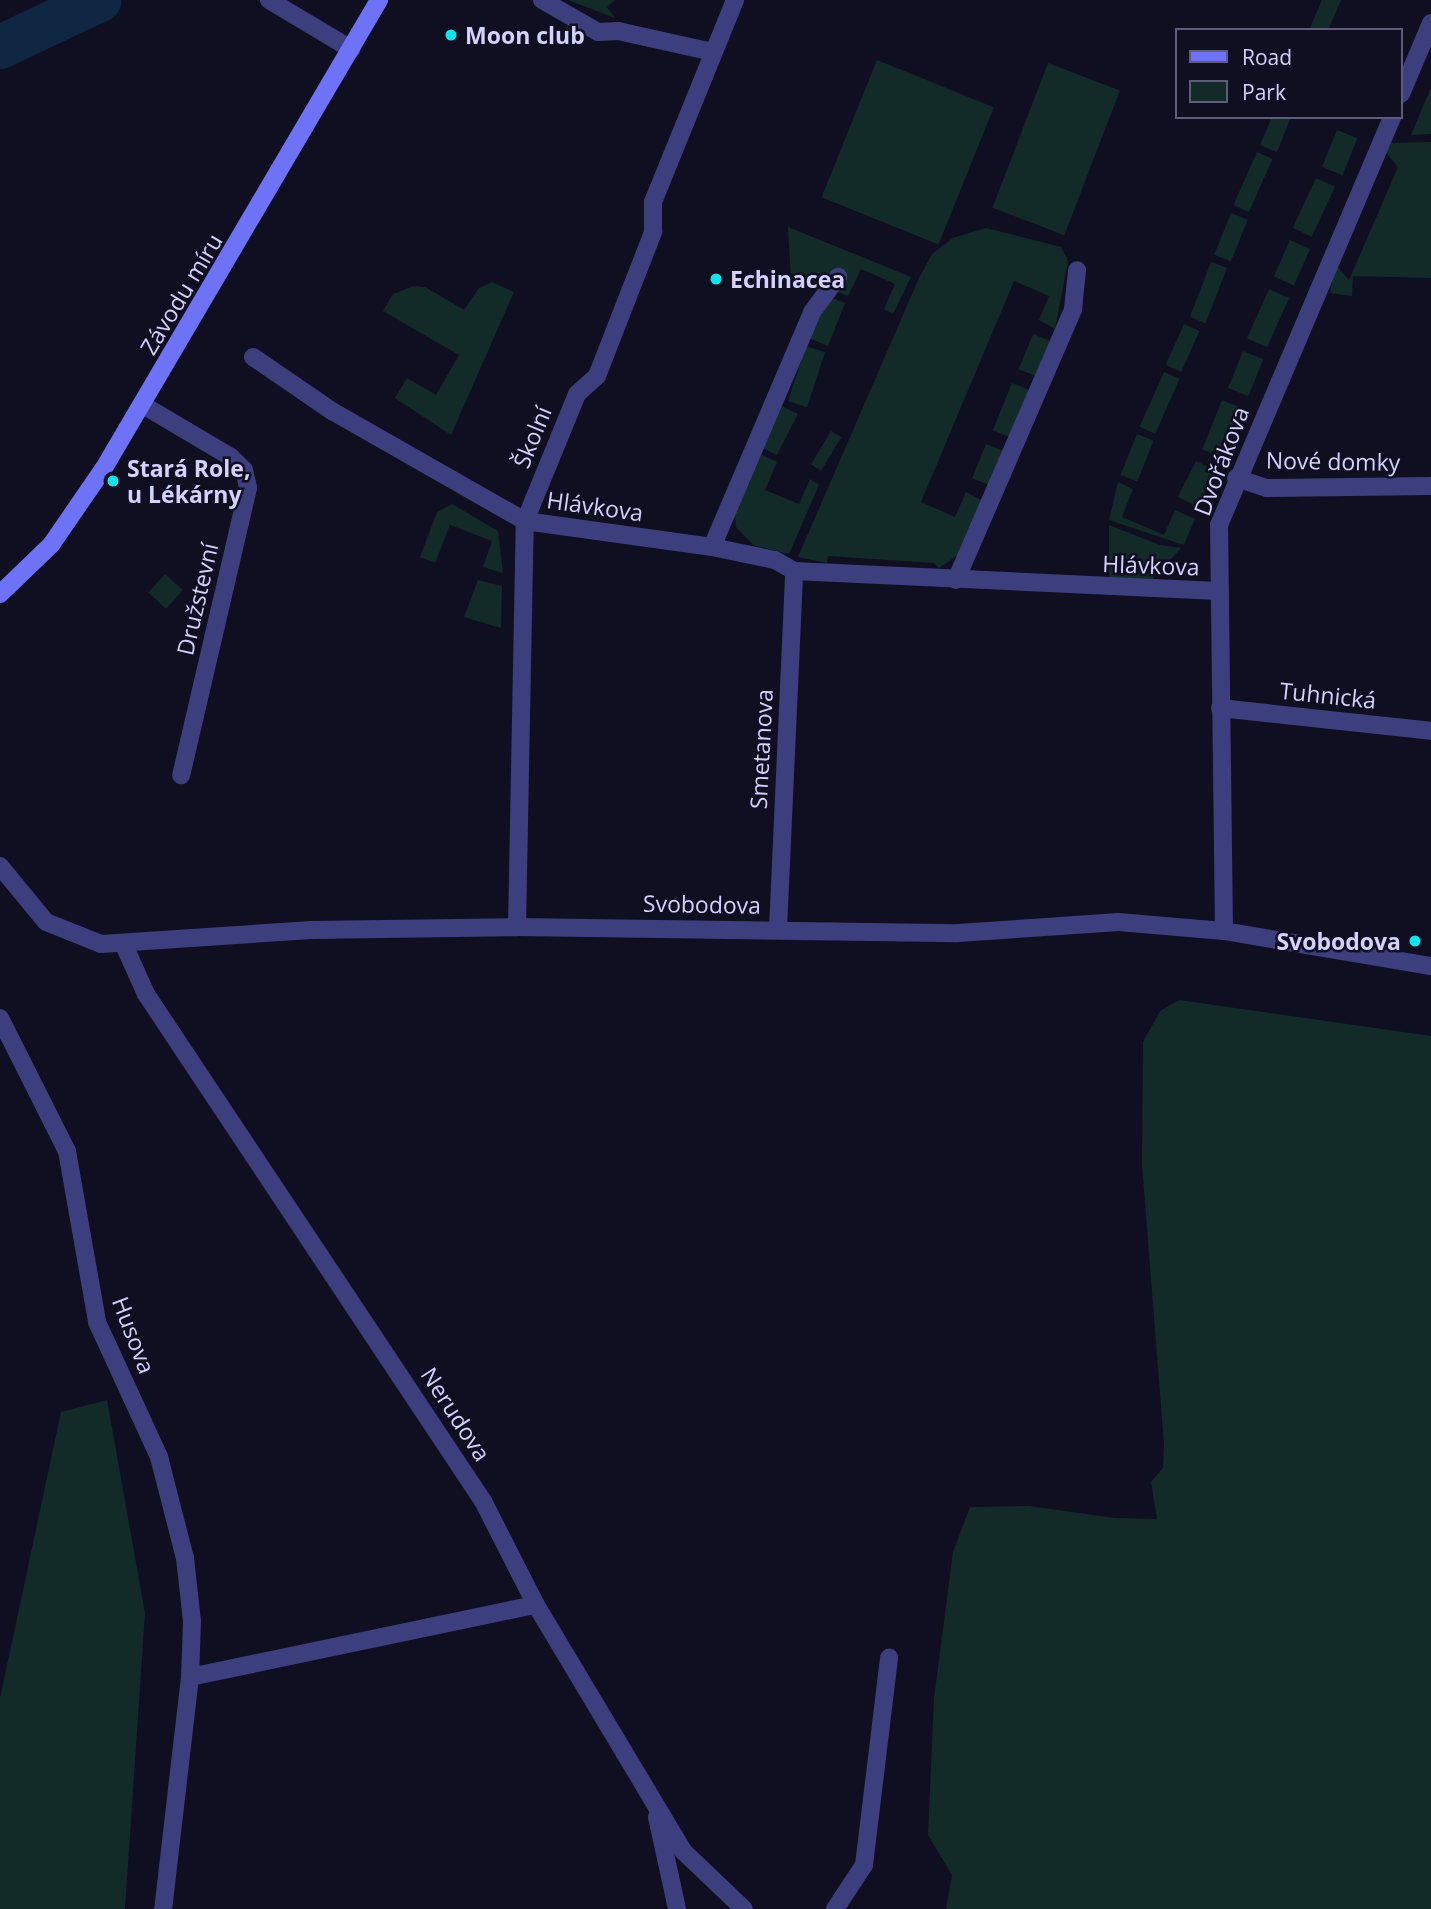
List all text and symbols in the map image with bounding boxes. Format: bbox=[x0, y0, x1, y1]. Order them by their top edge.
place label: Moon club bbox=[465, 21, 585, 49]
marker: Moon club bbox=[443, 27, 459, 43]
legend bbox=[1176, 28, 1403, 119]
text: Road bbox=[1242, 43, 1292, 71]
text: Park bbox=[1242, 78, 1286, 106]
street label: Závodu míru bbox=[134, 229, 228, 359]
place label: Echinacea bbox=[730, 265, 845, 293]
marker: Echinacea bbox=[708, 271, 724, 287]
street label: Školní bbox=[507, 402, 557, 472]
street label: Dvořákova bbox=[1188, 403, 1254, 519]
street label: Nové domky bbox=[1266, 446, 1400, 476]
place label: Stará Role, u Lékárny bbox=[127, 454, 250, 508]
marker: Stará Role, u Lékárny bbox=[105, 473, 121, 489]
street label: Hlávkova bbox=[545, 486, 645, 526]
street label: Družstevní bbox=[171, 540, 223, 658]
street label: Hlávkova bbox=[1102, 550, 1200, 580]
street label: Tuhnická bbox=[1278, 676, 1378, 714]
street label: Smetanova bbox=[744, 688, 778, 810]
street label: Svobodova bbox=[643, 889, 761, 919]
place label: Svobodova bbox=[1276, 927, 1401, 955]
marker: Svobodova bbox=[1407, 933, 1423, 949]
street label: Husova bbox=[107, 1293, 161, 1377]
street label: Nerudova bbox=[416, 1362, 496, 1466]

